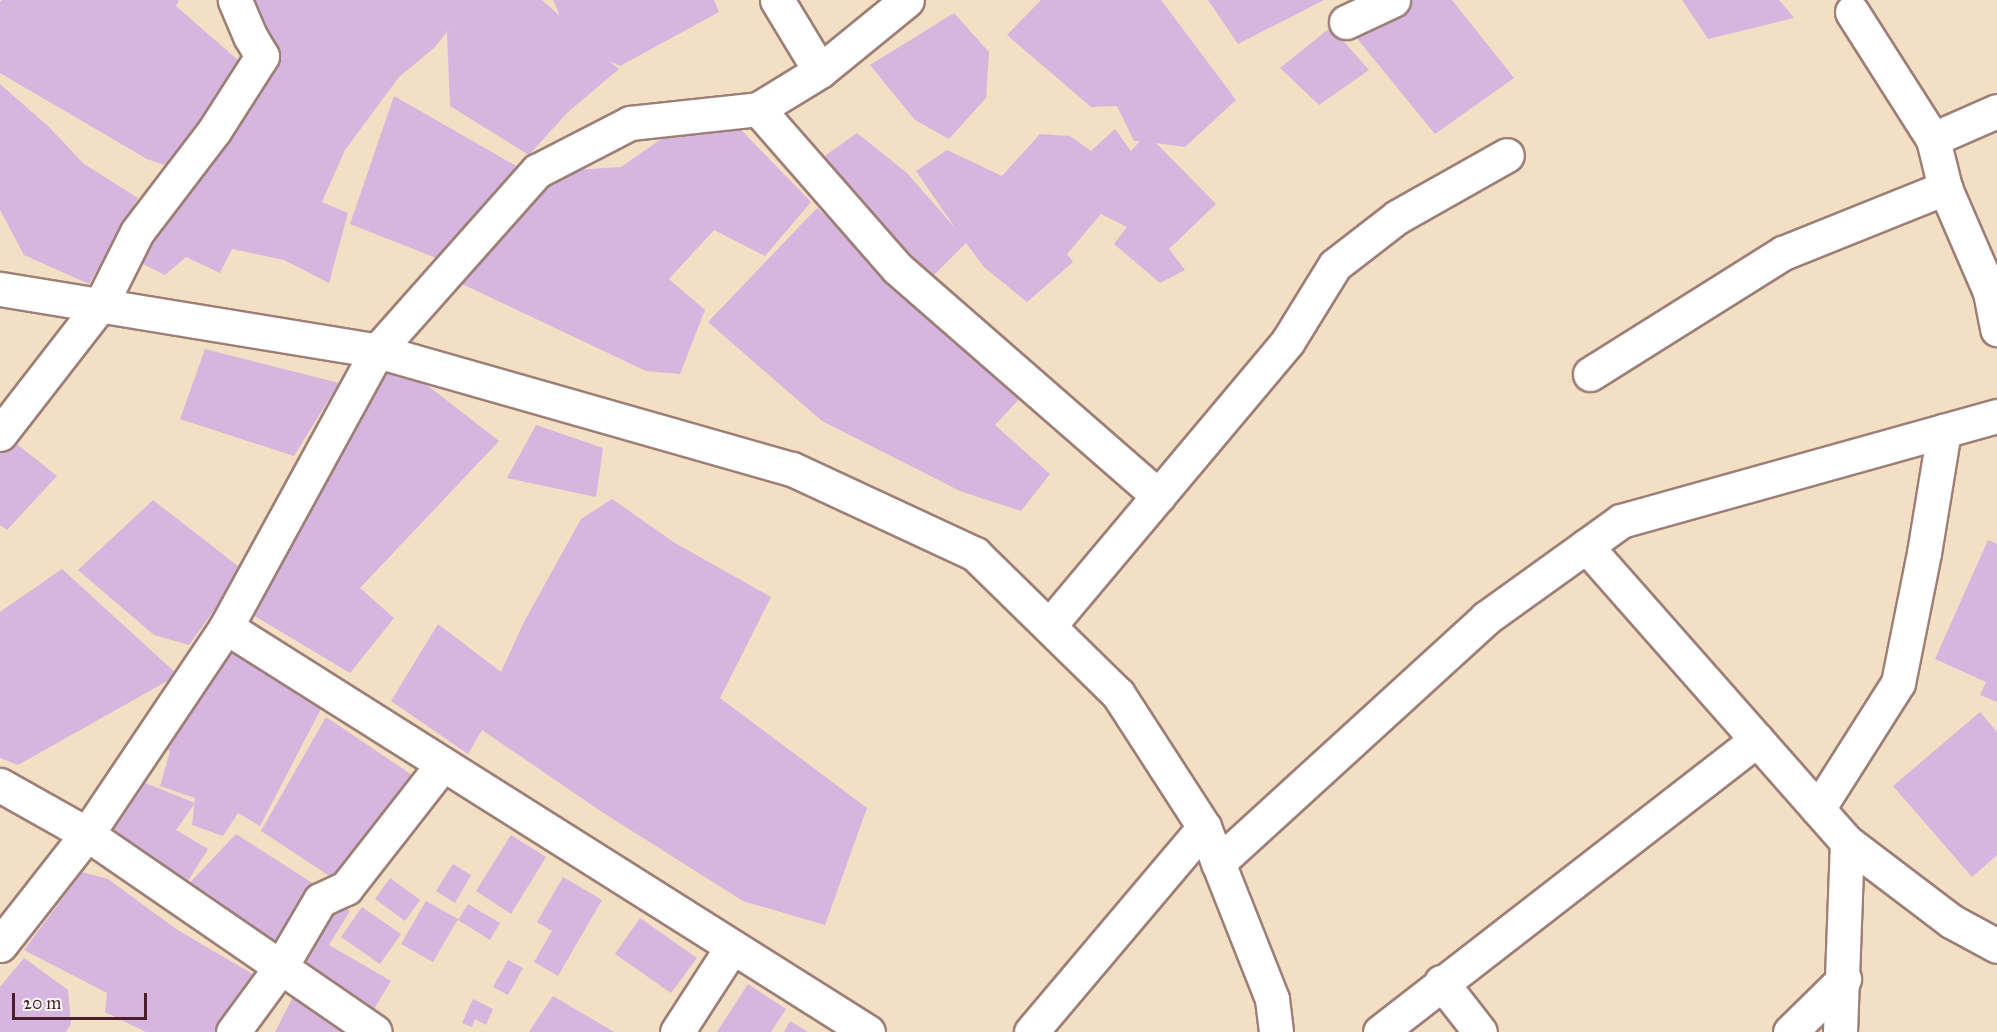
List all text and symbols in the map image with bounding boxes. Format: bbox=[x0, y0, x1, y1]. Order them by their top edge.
scale bar bbox=[15, 981, 150, 1019]
text: 20 m bbox=[23, 992, 61, 1014]

